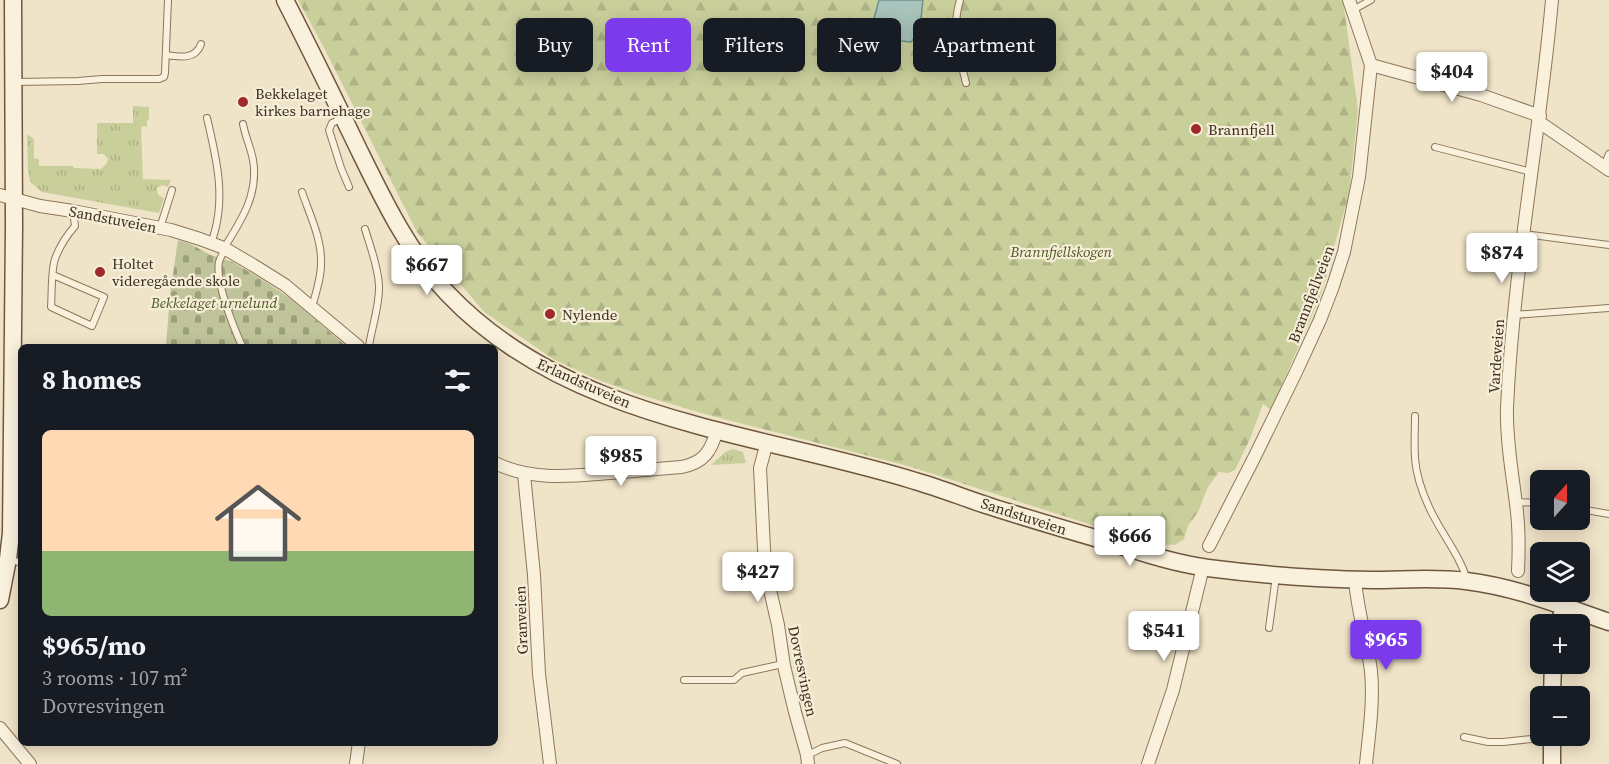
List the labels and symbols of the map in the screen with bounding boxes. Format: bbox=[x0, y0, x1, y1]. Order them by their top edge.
pin: $404 bbox=[1416, 52, 1488, 103]
place label: Bekkelaget kirkes barnehage bbox=[255, 83, 371, 121]
marker: Bekkelaget kirkes barnehage bbox=[236, 95, 250, 109]
place label: Brannfjell bbox=[1208, 119, 1275, 140]
marker: Brannfjell bbox=[1189, 122, 1203, 136]
street label: Sandstuveien bbox=[67, 200, 159, 238]
pin: $874 bbox=[1466, 233, 1538, 284]
park label: Brannfjellskogen bbox=[1009, 241, 1112, 262]
street label: Brannfjellveien bbox=[1283, 242, 1339, 346]
pin: $667 bbox=[391, 245, 463, 296]
place label: Holtet videregående skole bbox=[112, 253, 240, 291]
marker: Holtet videregående skole bbox=[93, 265, 107, 279]
park label: Bekkelaget urnelund bbox=[150, 292, 277, 313]
place label: Nylende bbox=[562, 304, 618, 325]
marker: Nylende bbox=[543, 307, 557, 321]
street label: Vardeveien bbox=[1483, 318, 1509, 394]
street label: Erlandstuveien bbox=[534, 353, 634, 413]
pin: $985 bbox=[585, 436, 657, 487]
north arrow bbox=[1530, 470, 1590, 530]
street label: Sandstuveien bbox=[979, 492, 1069, 540]
pin: $666 bbox=[1094, 516, 1166, 567]
pin: $427 bbox=[722, 552, 794, 603]
street label: Granveien bbox=[509, 585, 533, 655]
pin: $541 bbox=[1128, 611, 1200, 662]
pin: $965 bbox=[1350, 620, 1422, 671]
street label: Dovresvingen bbox=[783, 624, 823, 718]

